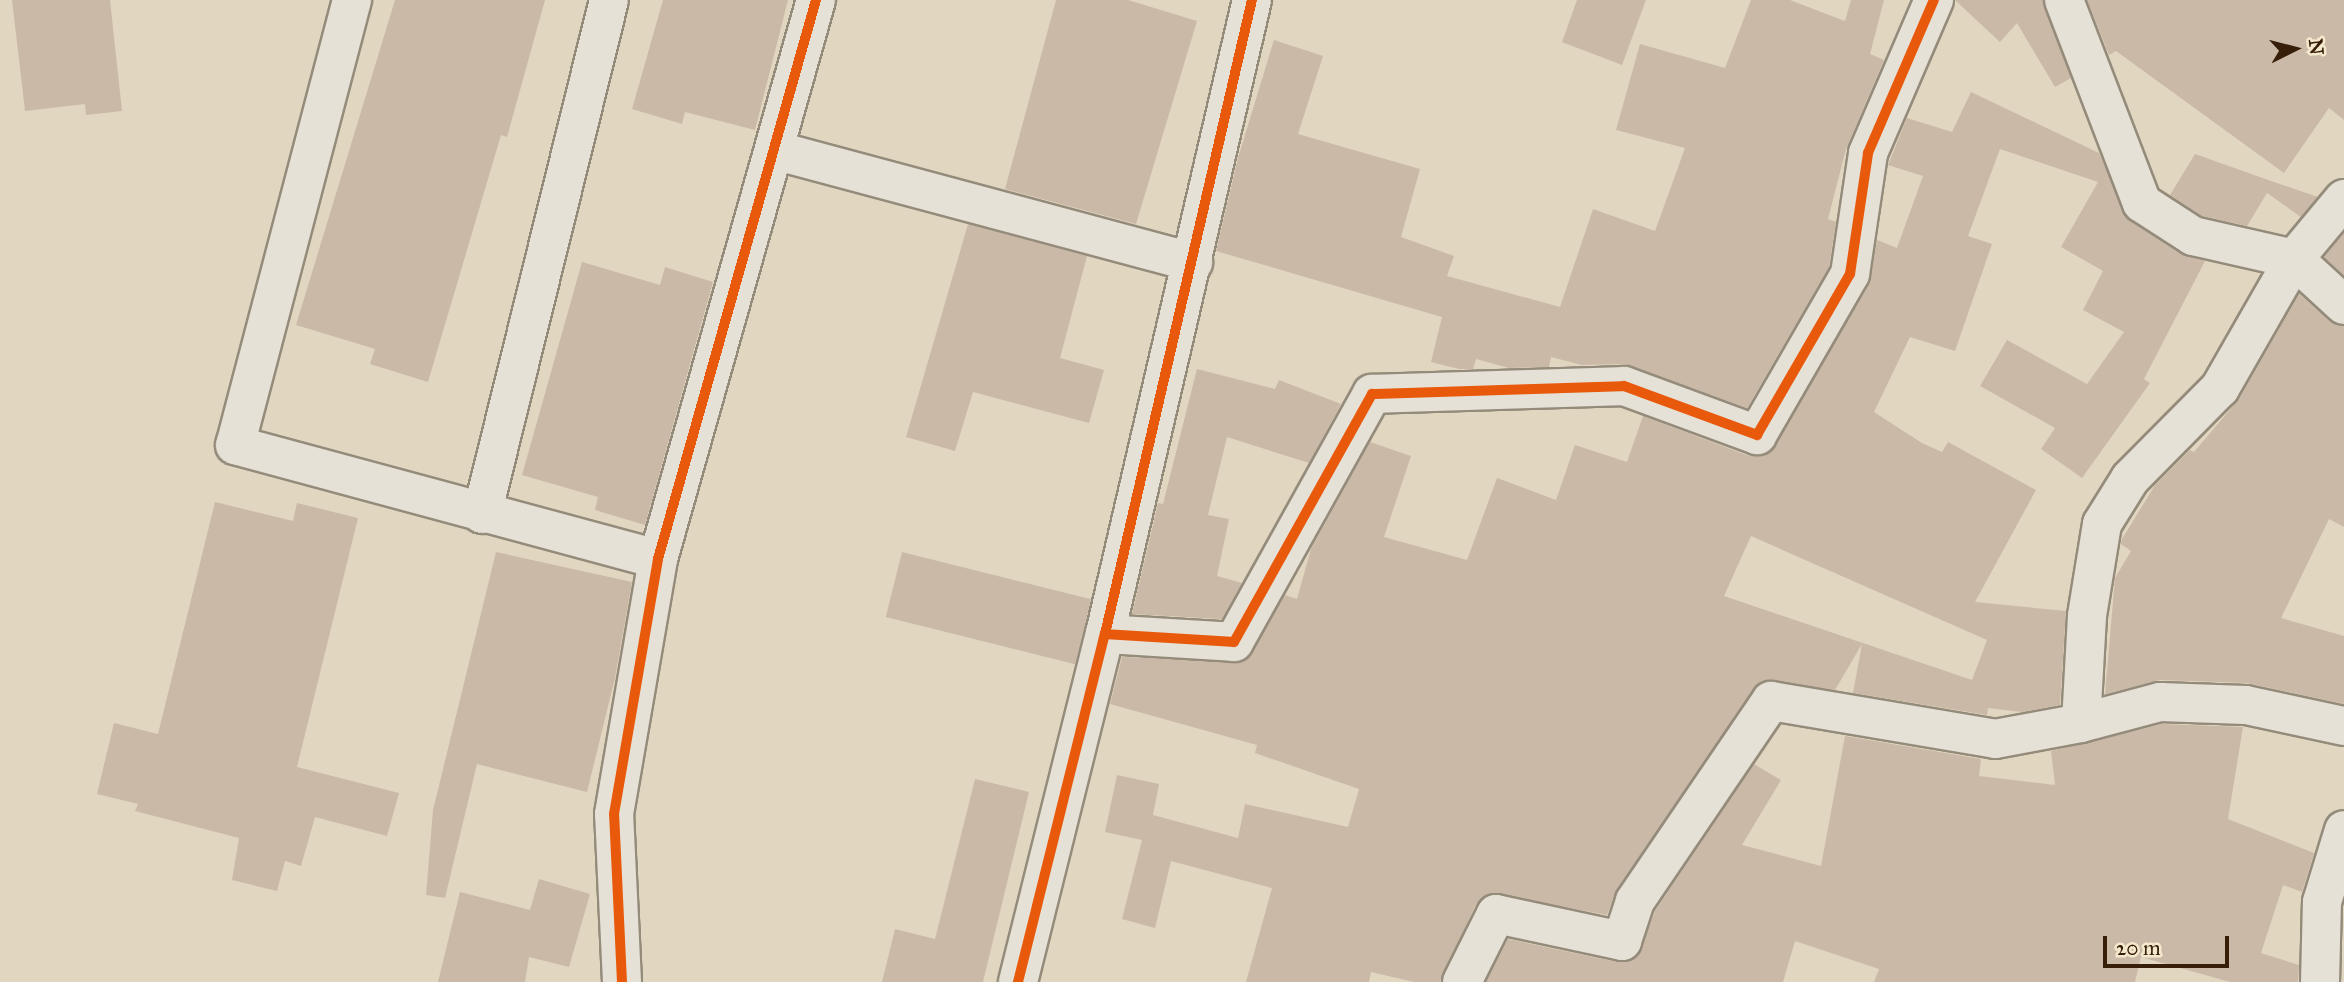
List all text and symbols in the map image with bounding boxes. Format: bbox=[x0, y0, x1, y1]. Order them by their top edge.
north arrow bbox=[2260, 14, 2330, 84]
text: N bbox=[2304, 38, 2329, 56]
scale bar bbox=[2106, 922, 2232, 966]
text: 20 m bbox=[2116, 935, 2161, 961]

